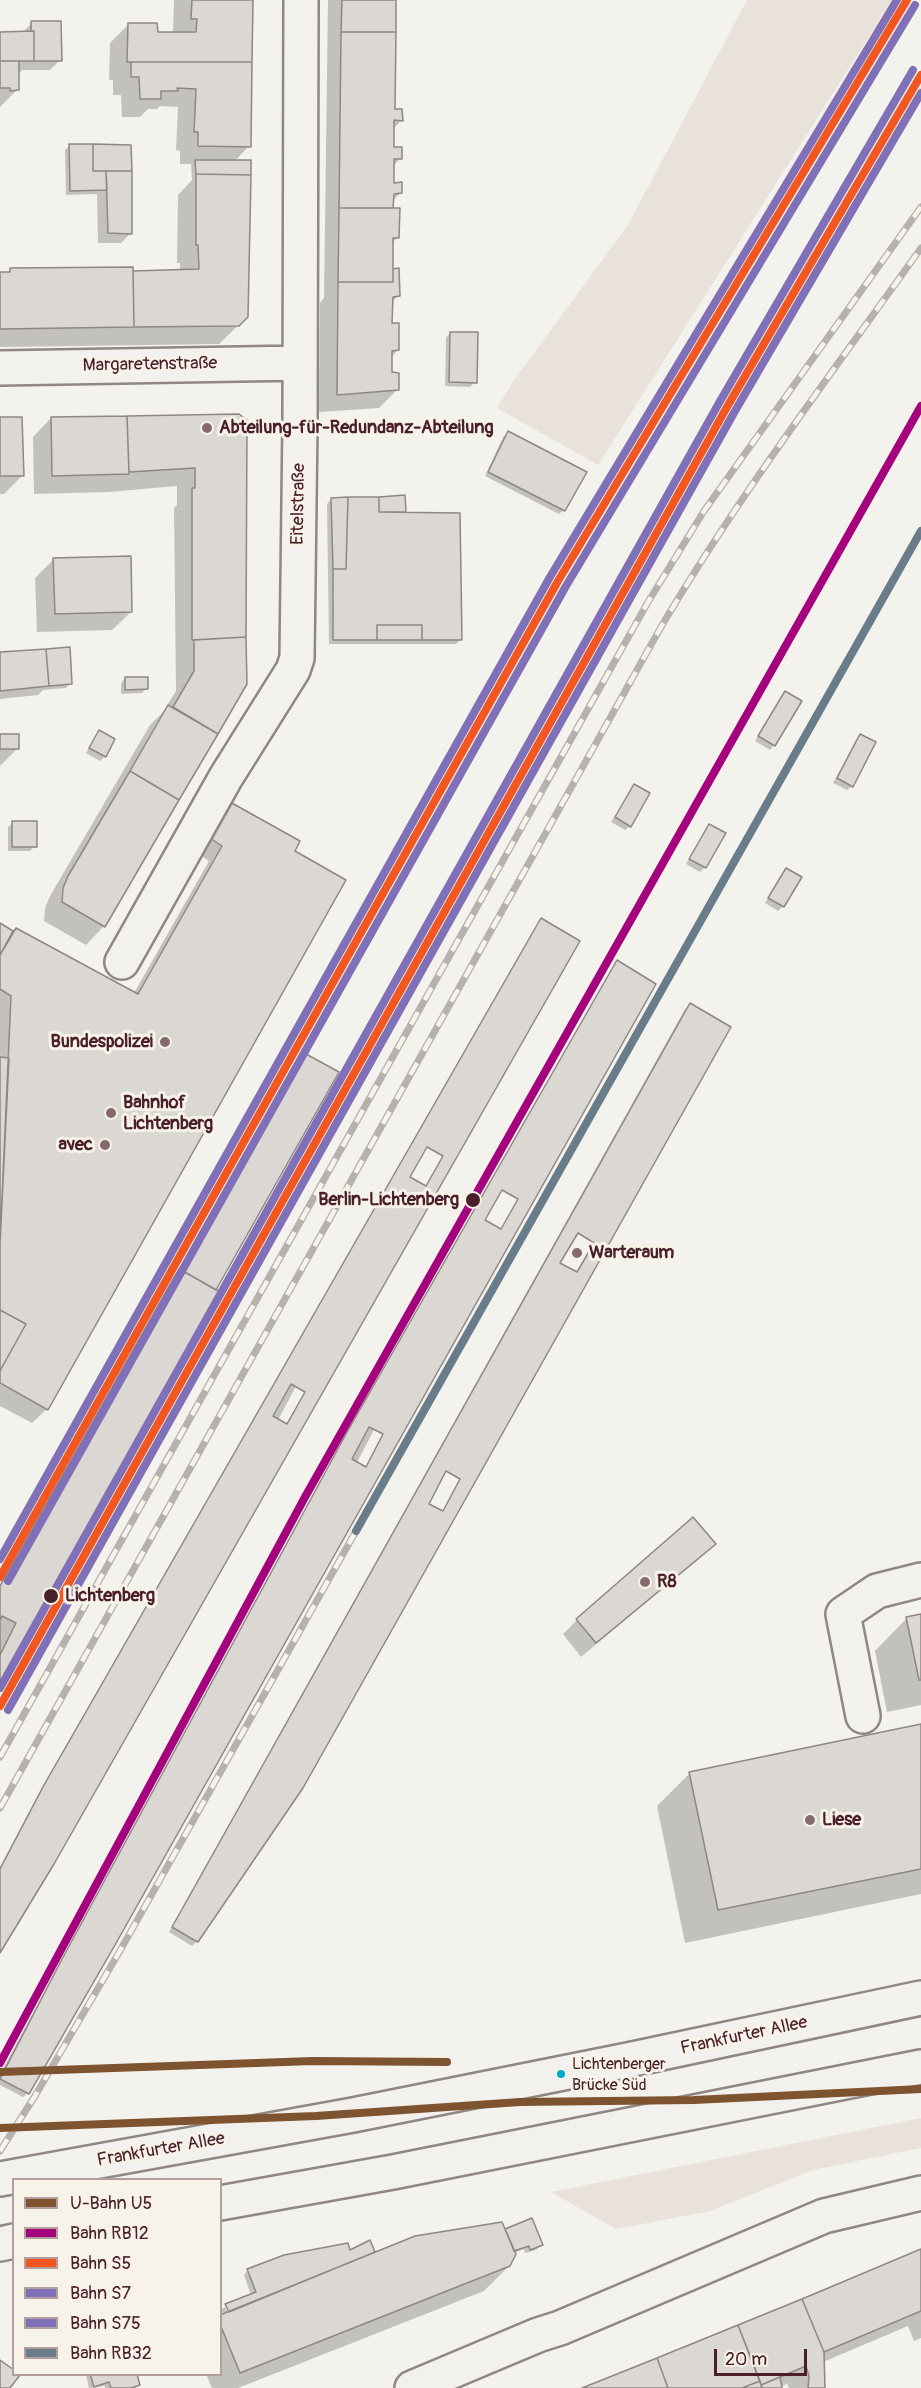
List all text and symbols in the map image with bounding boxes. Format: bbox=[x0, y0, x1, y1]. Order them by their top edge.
street label: Margaretenstraße bbox=[83, 353, 217, 377]
place label: Abteilung-für-Redundanz-Abteilung bbox=[219, 417, 493, 439]
marker: Abteilung-für-Redundanz-Abteilung bbox=[200, 421, 214, 435]
street label: Eitelstraße bbox=[287, 463, 311, 545]
place label: Bundespolizei bbox=[51, 1031, 153, 1053]
marker: Bundespolizei bbox=[158, 1035, 172, 1049]
place label: Bahnhof Lichtenberg bbox=[123, 1092, 213, 1134]
marker: Bahnhof Lichtenberg bbox=[104, 1106, 118, 1120]
place label: avec bbox=[59, 1134, 93, 1156]
marker: avec bbox=[98, 1138, 112, 1152]
place label: Berlin-Lichtenberg bbox=[318, 1189, 459, 1211]
marker: Berlin-Lichtenberg bbox=[464, 1191, 482, 1209]
place label: Warteraum bbox=[589, 1242, 674, 1264]
marker: Warteraum bbox=[570, 1246, 584, 1260]
place label: R8 bbox=[657, 1571, 676, 1593]
marker: R8 bbox=[638, 1575, 652, 1589]
place label: Lichtenberg bbox=[65, 1585, 155, 1607]
marker: Lichtenberg bbox=[42, 1587, 60, 1605]
place label: Liese bbox=[822, 1809, 861, 1831]
marker: Liese bbox=[803, 1813, 817, 1827]
street label: Frankfurter Allee bbox=[679, 2012, 809, 2060]
place label: Lichtenberger Brücke Süd bbox=[572, 2055, 666, 2093]
marker: Lichtenberger Brücke Süd bbox=[555, 2068, 567, 2080]
street label: Frankfurter Allee bbox=[95, 2128, 227, 2172]
legend bbox=[12, 2178, 222, 2376]
text: U-Bahn U5 bbox=[70, 2192, 152, 2215]
text: Bahn RB12 bbox=[70, 2222, 149, 2245]
text: Bahn S5 bbox=[70, 2252, 131, 2275]
text: Bahn S7 bbox=[70, 2282, 131, 2305]
text: Bahn S75 bbox=[70, 2312, 141, 2335]
scale bar bbox=[717, 2337, 810, 2375]
text: Bahn RB32 bbox=[70, 2342, 152, 2365]
text: 20 m bbox=[725, 2348, 767, 2371]

